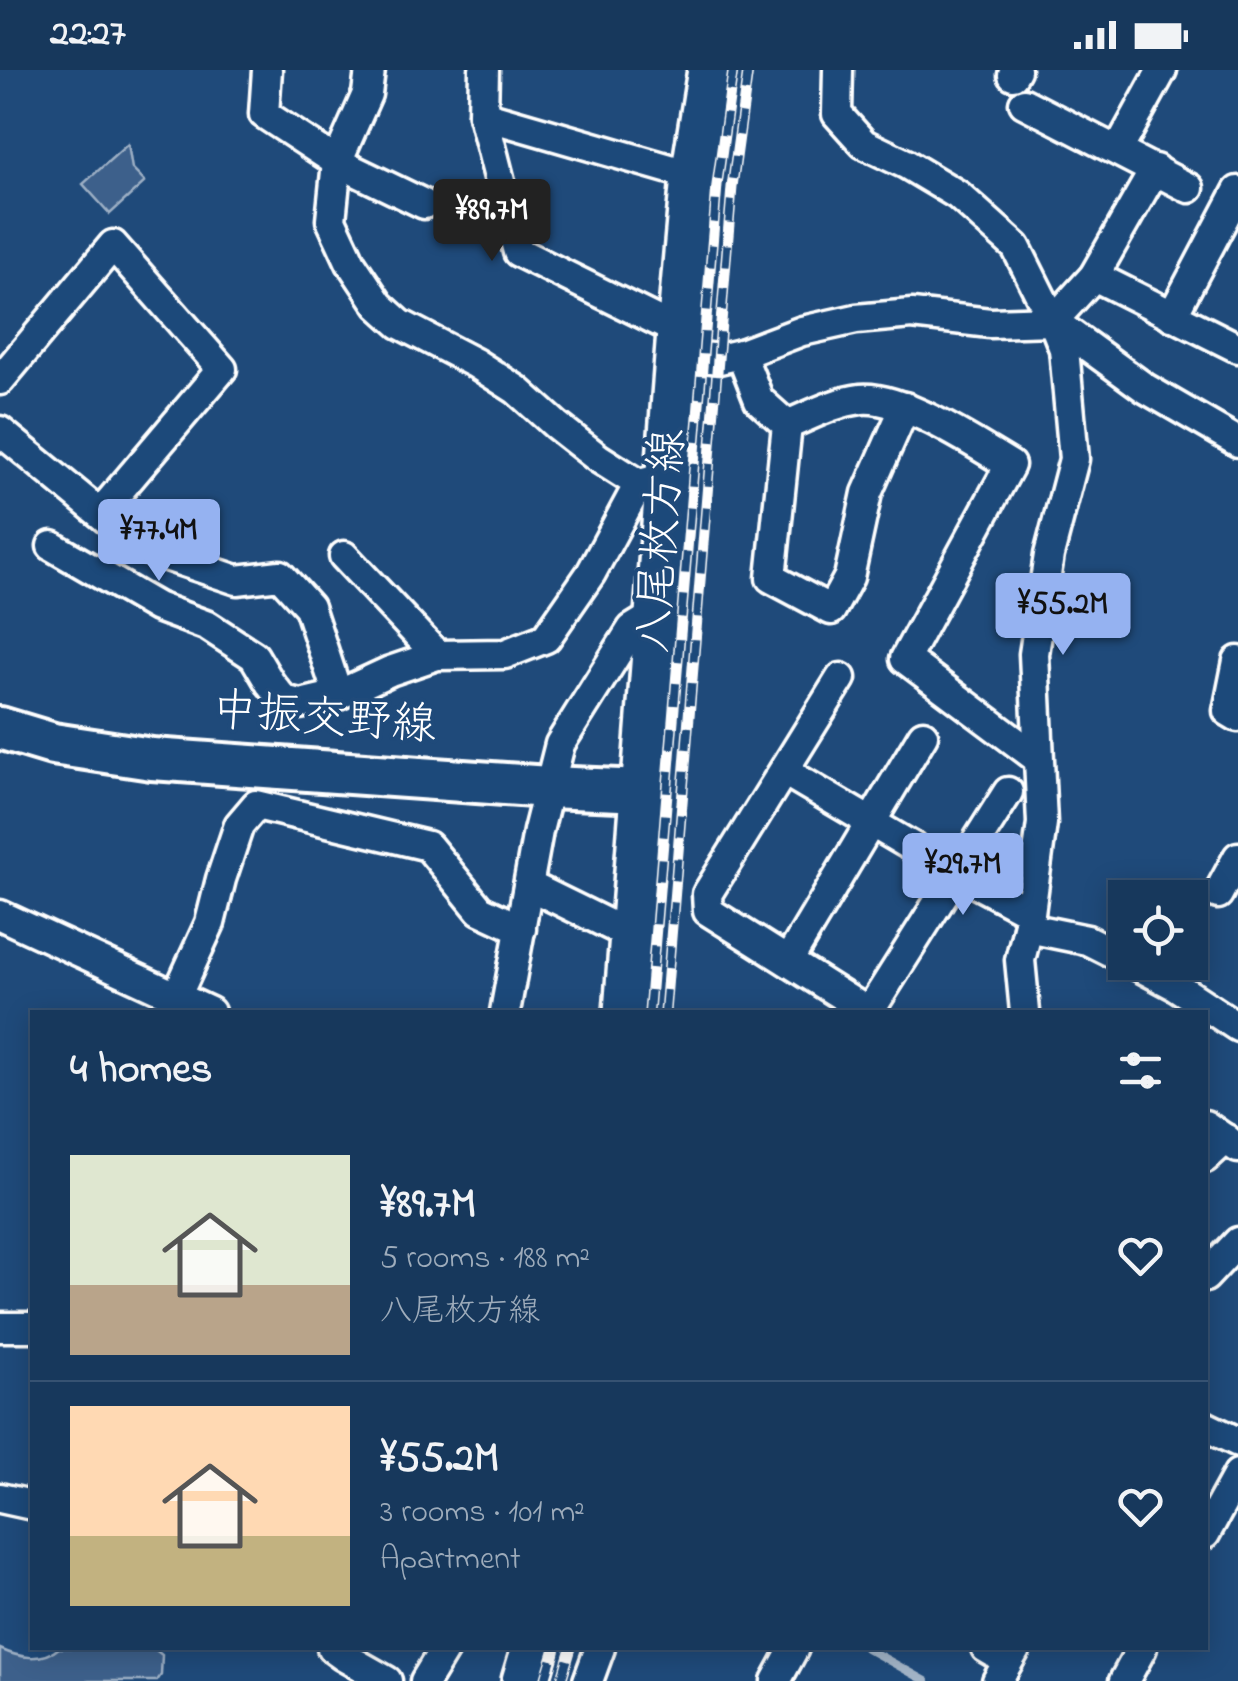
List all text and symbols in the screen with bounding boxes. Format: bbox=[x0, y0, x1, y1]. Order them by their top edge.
text: 22:27 bbox=[50, 7, 126, 63]
pin: ¥89.7M bbox=[411, 179, 573, 264]
text: ¥89.7M bbox=[455, 188, 529, 235]
street label: 八尾枚方線 bbox=[622, 426, 704, 656]
pin: ¥77.4M bbox=[78, 499, 240, 584]
text: ¥77.4M bbox=[120, 508, 198, 555]
pin: ¥55.2M bbox=[982, 573, 1144, 658]
text: ¥55.2M bbox=[1018, 582, 1108, 629]
street label: 中振交野線 bbox=[209, 679, 439, 761]
pin: ¥29.7M bbox=[882, 833, 1044, 918]
text: ¥29.7M bbox=[924, 842, 1002, 889]
map controls bbox=[1108, 880, 1208, 980]
button: locate bbox=[1108, 880, 1208, 980]
text: 4 homes bbox=[70, 1040, 212, 1101]
icon: filters bbox=[1113, 1043, 1168, 1098]
text: ¥89.7M bbox=[380, 1175, 476, 1236]
icon: home bbox=[150, 1195, 270, 1315]
icon: heart bbox=[1113, 1228, 1168, 1283]
text: 5 rooms · 188 m² bbox=[380, 1236, 590, 1283]
text: 八尾枚方線 bbox=[380, 1289, 540, 1336]
text: ¥55.2M bbox=[380, 1429, 499, 1490]
icon: home bbox=[150, 1446, 270, 1566]
icon: heart bbox=[1113, 1479, 1168, 1534]
text: 3 rooms · 101 m² bbox=[380, 1490, 585, 1537]
text: Apartment bbox=[380, 1537, 521, 1584]

